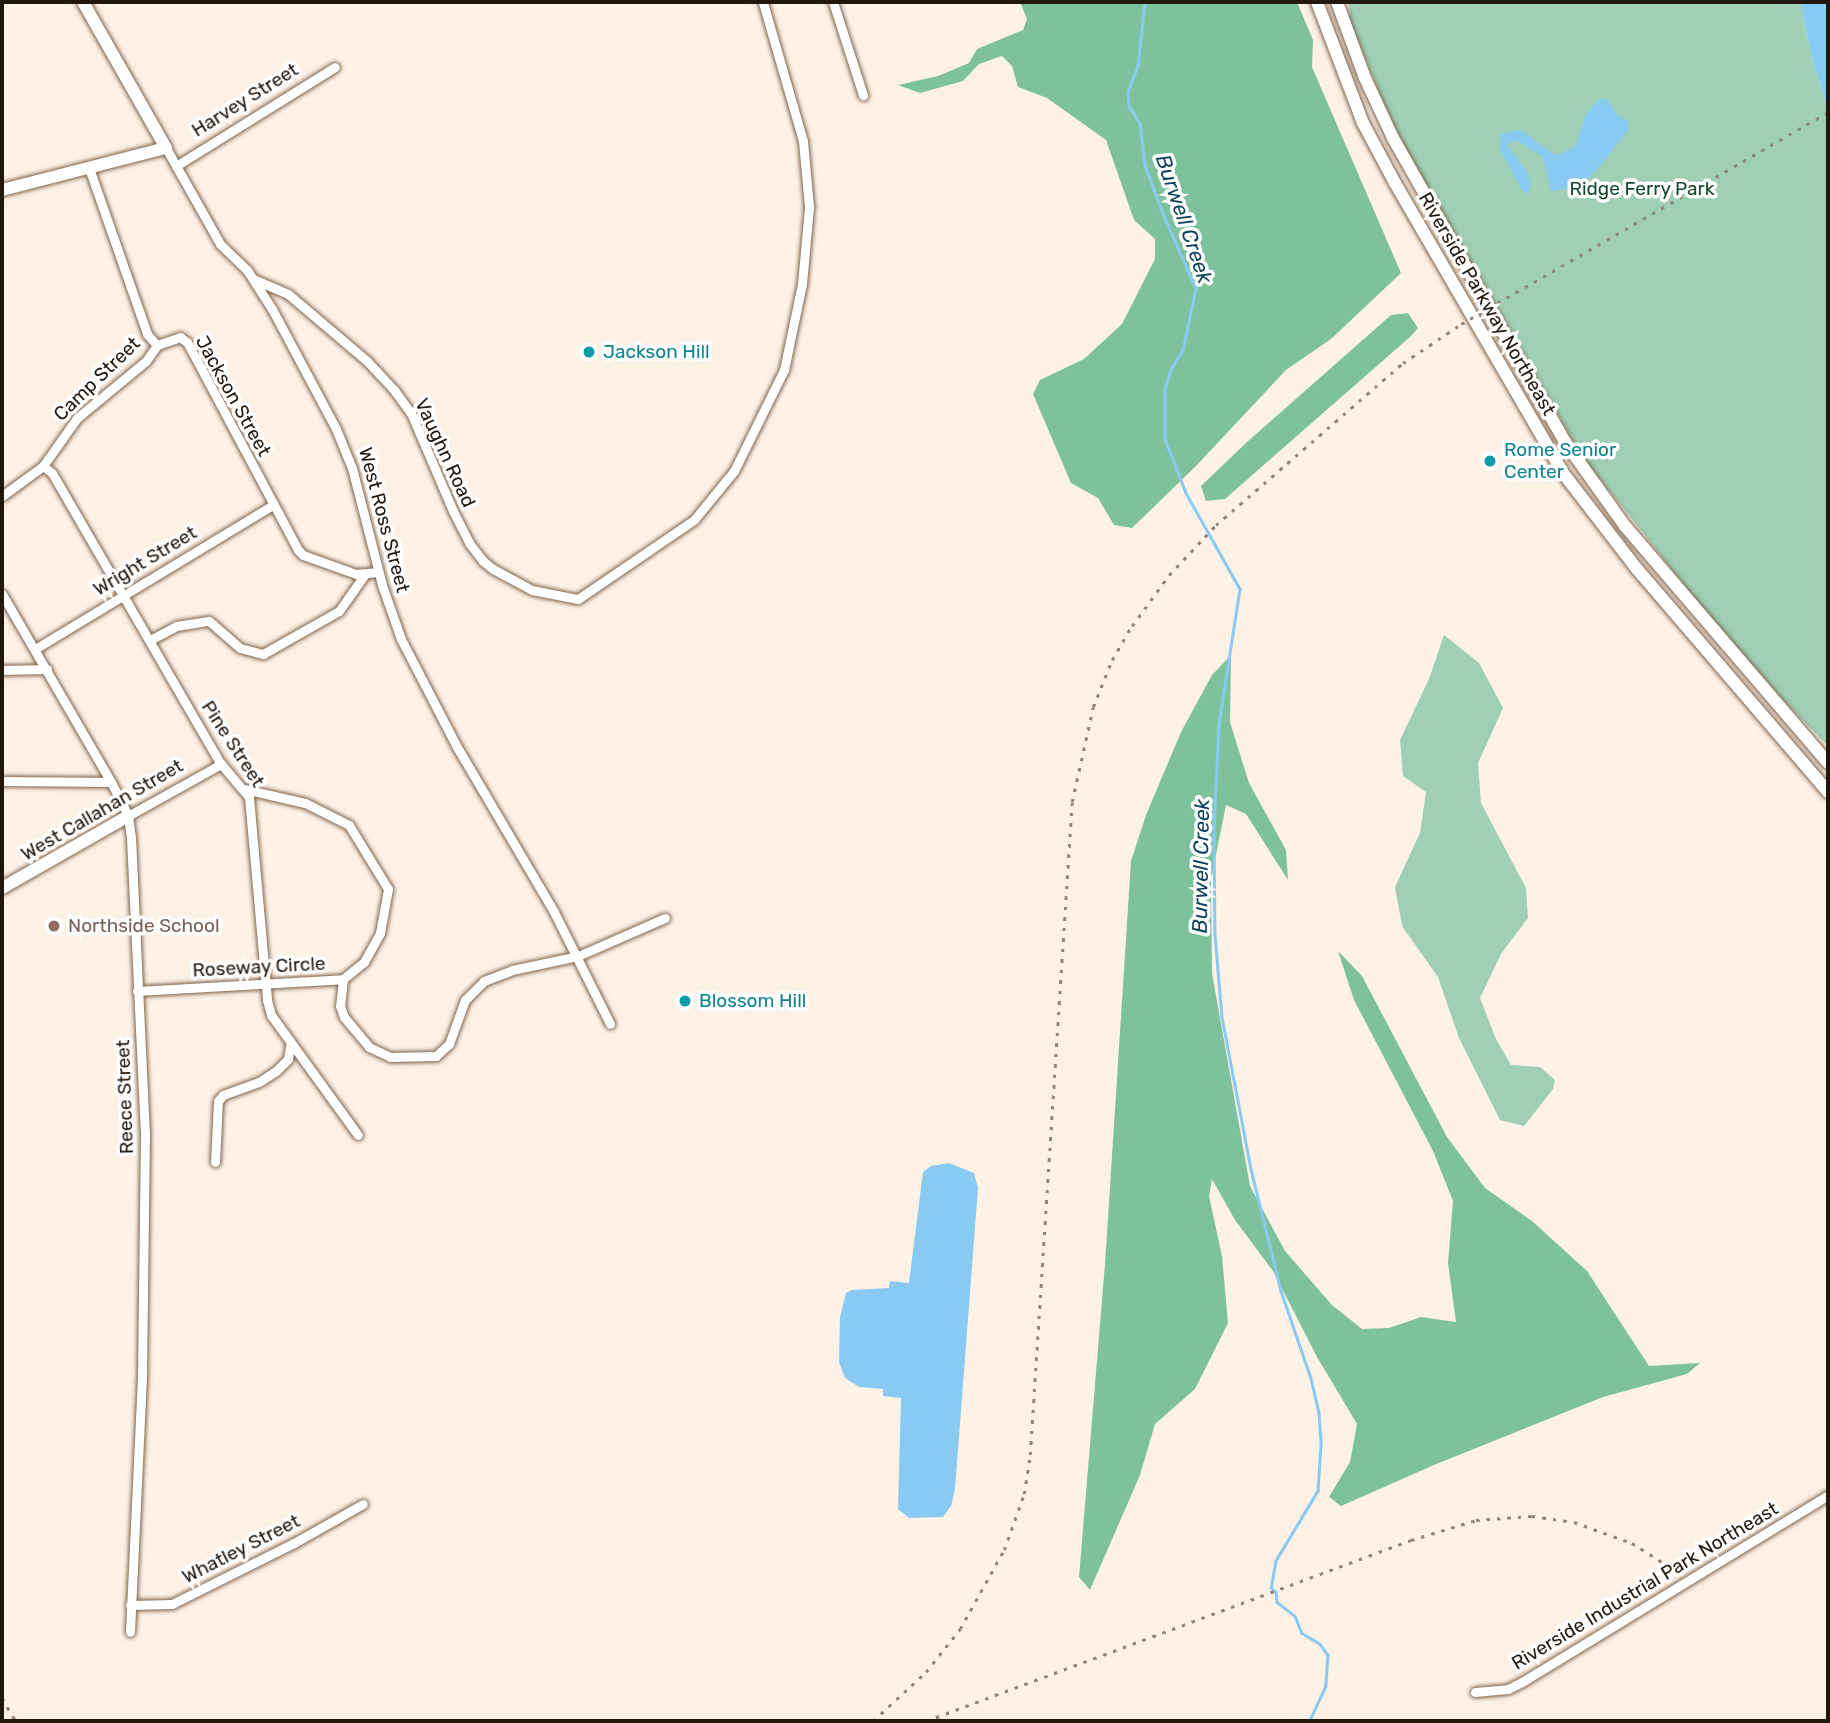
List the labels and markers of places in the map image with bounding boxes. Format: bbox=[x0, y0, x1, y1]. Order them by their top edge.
place label: Jackson Hill bbox=[603, 341, 710, 363]
marker: Jackson Hill bbox=[581, 344, 597, 360]
place label: Rome Senior Center bbox=[1504, 439, 1616, 483]
marker: Rome Senior Center bbox=[1482, 453, 1498, 469]
place label: Northside School bbox=[68, 915, 220, 937]
marker: Northside School bbox=[46, 918, 62, 934]
place label: Blossom Hill bbox=[699, 990, 806, 1012]
marker: Blossom Hill bbox=[677, 993, 693, 1009]

